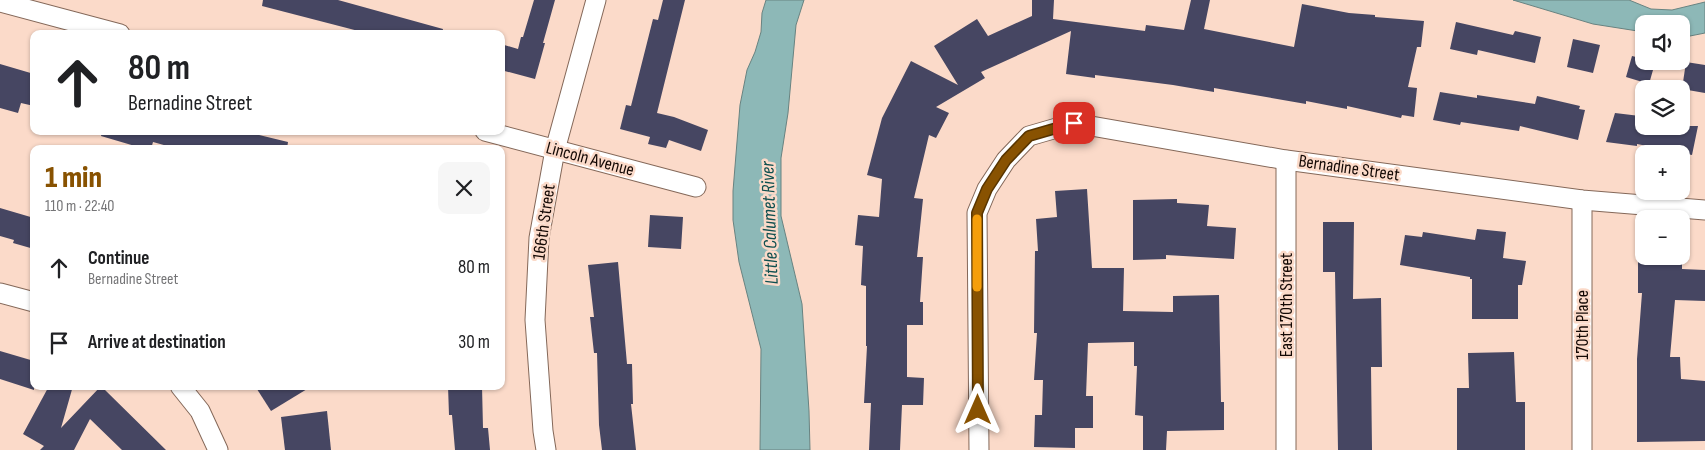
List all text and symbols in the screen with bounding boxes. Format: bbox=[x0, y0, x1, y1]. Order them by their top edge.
map controls bbox=[1635, 15, 1690, 265]
button: sound bbox=[1635, 15, 1690, 70]
text: 80 m bbox=[128, 47, 190, 90]
icon: ahead bbox=[45, 50, 110, 115]
button: layers bbox=[1635, 80, 1690, 135]
text: Bernadine Street bbox=[128, 90, 252, 117]
pin bbox=[1053, 102, 1095, 144]
icon: arrive bbox=[1060, 109, 1088, 137]
street label: Lincoln Avenue bbox=[544, 137, 636, 181]
button: + bbox=[1635, 145, 1690, 200]
street label: Bernadine Street bbox=[1297, 151, 1401, 186]
text: 1 min bbox=[45, 160, 102, 196]
water label: Little Calumet River bbox=[756, 160, 784, 285]
button: close bbox=[438, 162, 490, 214]
street label: 166th Street bbox=[528, 182, 560, 261]
text: 110 m · 22:40 bbox=[45, 197, 114, 216]
button: − bbox=[1635, 210, 1690, 265]
text: Continue bbox=[88, 247, 149, 270]
street label: East 170th Street bbox=[1276, 252, 1297, 357]
icon: ahead bbox=[45, 254, 73, 282]
text: 80 m bbox=[458, 256, 490, 279]
text: Bernadine Street bbox=[88, 270, 178, 289]
street label: 170th Place bbox=[1572, 290, 1593, 360]
icon: arrive bbox=[45, 329, 73, 357]
text: Arrive at destination bbox=[88, 331, 226, 354]
text: 30 m bbox=[458, 331, 490, 354]
position arrow bbox=[951, 383, 1003, 435]

